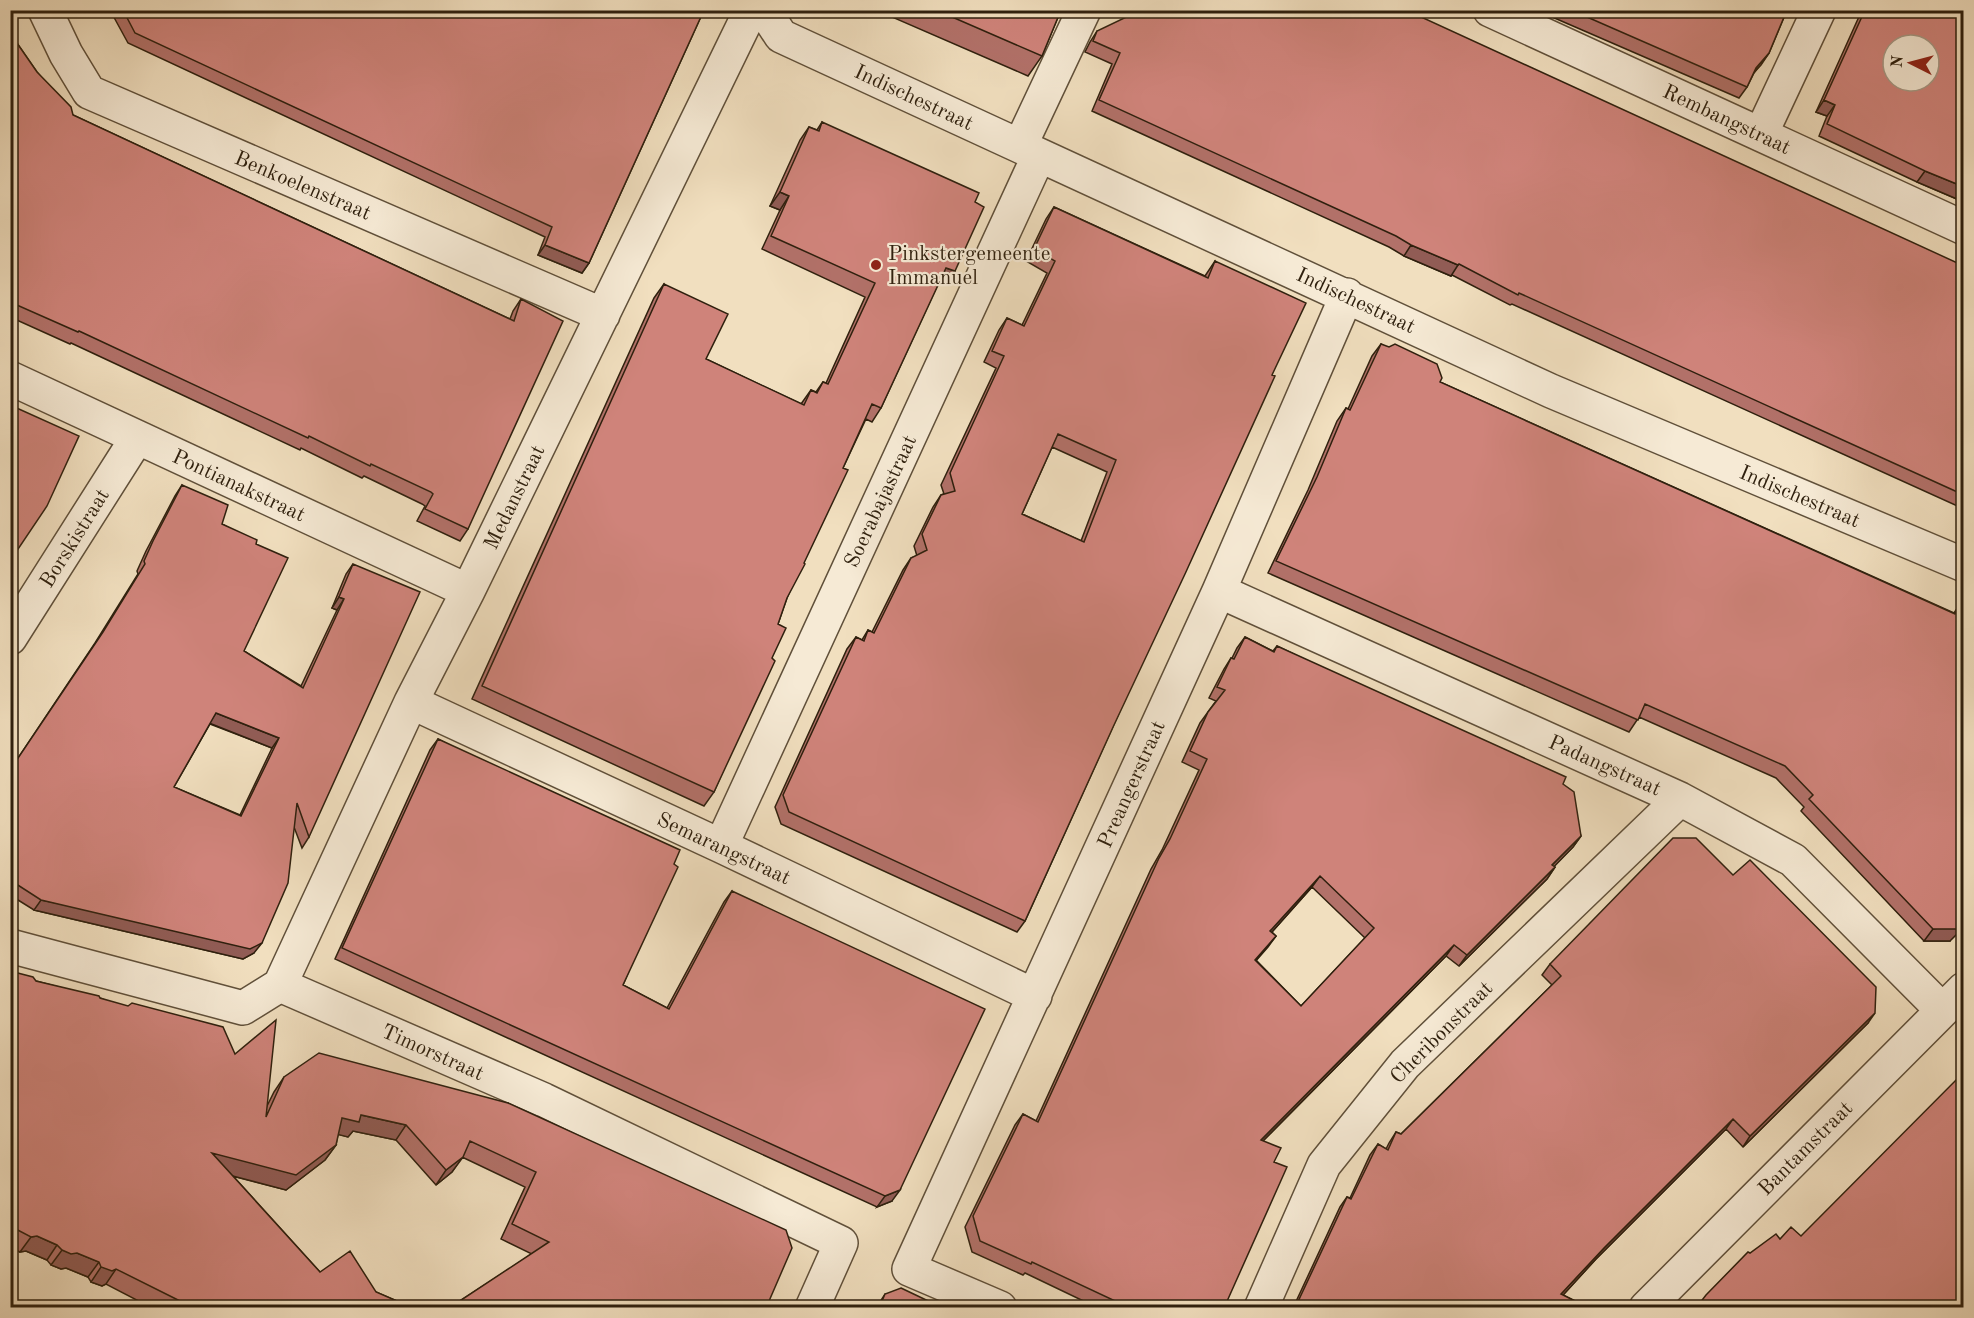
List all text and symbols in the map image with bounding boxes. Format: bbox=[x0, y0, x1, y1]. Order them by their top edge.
north arrow bbox=[1881, 33, 1941, 93]
text: N bbox=[1889, 54, 1907, 69]
street label: Indischestraat bbox=[851, 62, 976, 135]
street label: Rembangstraat bbox=[1659, 82, 1794, 159]
street label: Benkoelenstraat bbox=[231, 148, 374, 225]
place label: Pinkstergemeente Immanuel bbox=[888, 244, 1050, 289]
marker: Pinkstergemeente Immanuel bbox=[869, 258, 883, 272]
street label: Indischestraat bbox=[1293, 265, 1418, 338]
street label: Soerabajastraat bbox=[842, 432, 921, 571]
street label: Medanstraat bbox=[481, 442, 550, 553]
street label: Pontianakstraat bbox=[169, 446, 308, 526]
street label: Indischestraat bbox=[1736, 463, 1863, 532]
street label: Borskistraat bbox=[37, 486, 114, 592]
street label: Preangerstraat bbox=[1095, 718, 1170, 851]
street label: Padangstraat bbox=[1545, 732, 1664, 801]
street label: Semarangstraat bbox=[653, 809, 793, 889]
street label: Cheribonstraat bbox=[1387, 978, 1497, 1088]
street label: Timorstraat bbox=[378, 1021, 487, 1085]
street label: Bantamstraat bbox=[1755, 1098, 1857, 1200]

